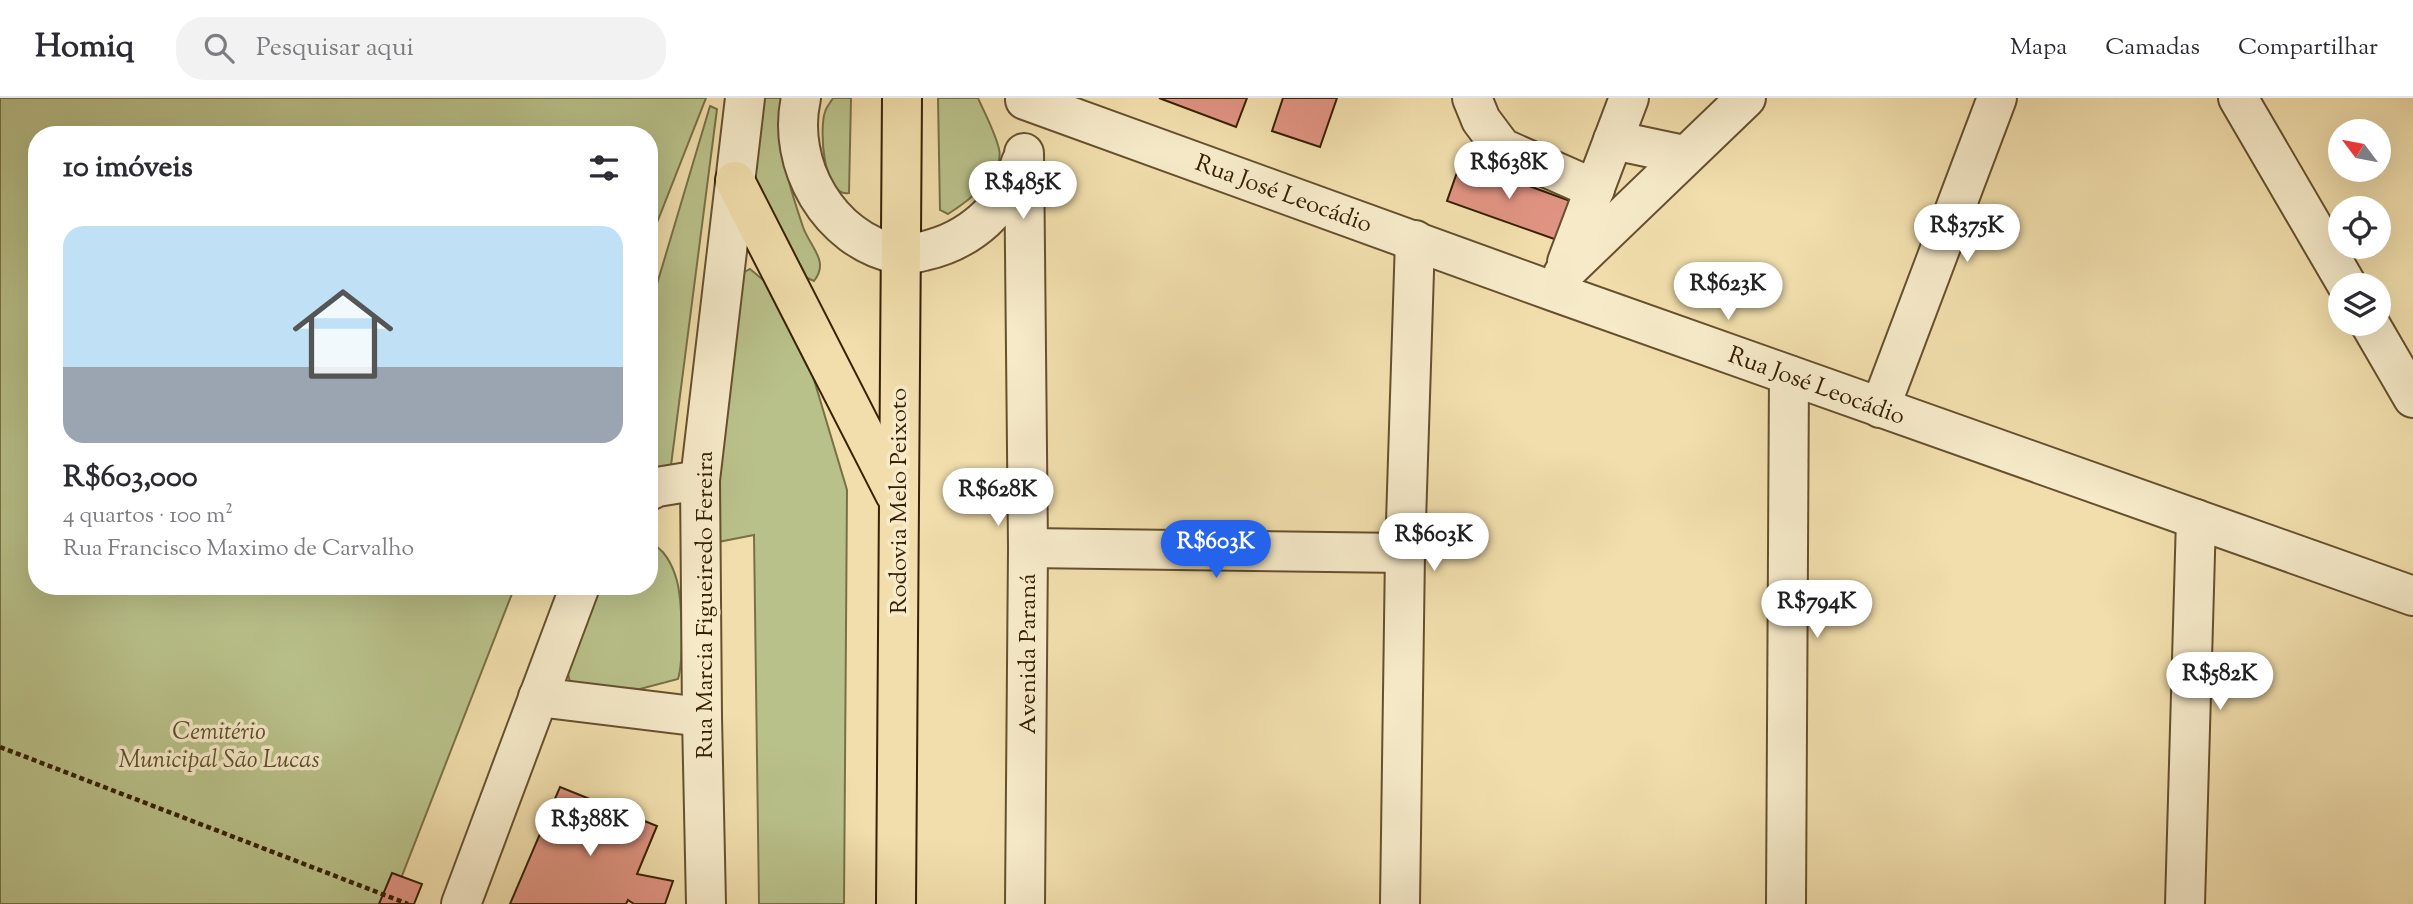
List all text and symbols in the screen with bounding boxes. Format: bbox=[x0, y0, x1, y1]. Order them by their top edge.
search box bbox=[176, 17, 666, 80]
text: Homiq bbox=[35, 24, 134, 72]
icon: search bbox=[200, 29, 238, 67]
text: Pesquisar aqui bbox=[256, 30, 414, 67]
text: Mapa bbox=[2010, 31, 2067, 65]
text: Camadas bbox=[2105, 31, 2200, 65]
text: Compartilhar bbox=[2238, 31, 2378, 65]
north arrow bbox=[2328, 119, 2390, 182]
map controls bbox=[2328, 119, 2391, 336]
pin: R$638K bbox=[1452, 141, 1566, 201]
text: 10 imóveis bbox=[63, 147, 193, 190]
street label: Rua José Leocádio bbox=[1190, 147, 1377, 243]
text: R$638K bbox=[1470, 147, 1548, 180]
icon: filters bbox=[585, 149, 623, 187]
pin: R$485K bbox=[966, 162, 1080, 221]
text: R$485K bbox=[985, 167, 1061, 200]
button: locate bbox=[2328, 196, 2391, 259]
pin: R$375K bbox=[1910, 204, 2024, 264]
text: R$375K bbox=[1930, 210, 2004, 243]
pin: R$623K bbox=[1671, 262, 1785, 322]
text: R$623K bbox=[1690, 268, 1766, 301]
icon: home bbox=[280, 271, 406, 397]
button: layers bbox=[2328, 273, 2391, 336]
street label: Rua José Leocádio bbox=[1723, 339, 1910, 435]
street label: Rodovia Melo Peixoto bbox=[883, 388, 917, 614]
street label: Rua Marcia Figueiredo Fereira bbox=[689, 451, 723, 759]
text: R$603,000 bbox=[63, 457, 198, 500]
pin: R$628K bbox=[941, 468, 1055, 528]
text: R$628K bbox=[959, 474, 1037, 507]
text: 4 quartos · 100 m² bbox=[63, 500, 233, 533]
pin: R$603K bbox=[1377, 514, 1491, 573]
text: R$603K bbox=[1395, 519, 1473, 552]
pin: R$603K bbox=[1159, 520, 1273, 580]
text: R$603K bbox=[1177, 526, 1255, 559]
text: Rua Francisco Maximo de Carvalho bbox=[63, 533, 414, 566]
street label: Avenida Paraná bbox=[1012, 573, 1046, 735]
pin: R$794K bbox=[1760, 580, 1874, 640]
text: R$794K bbox=[1777, 586, 1857, 619]
pin: R$582K bbox=[2163, 652, 2277, 712]
text: R$582K bbox=[2182, 658, 2258, 691]
park label: Cemitério Municipal São Lucas bbox=[119, 716, 319, 778]
pin: R$388K bbox=[533, 798, 647, 858]
text: R$388K bbox=[551, 804, 629, 837]

